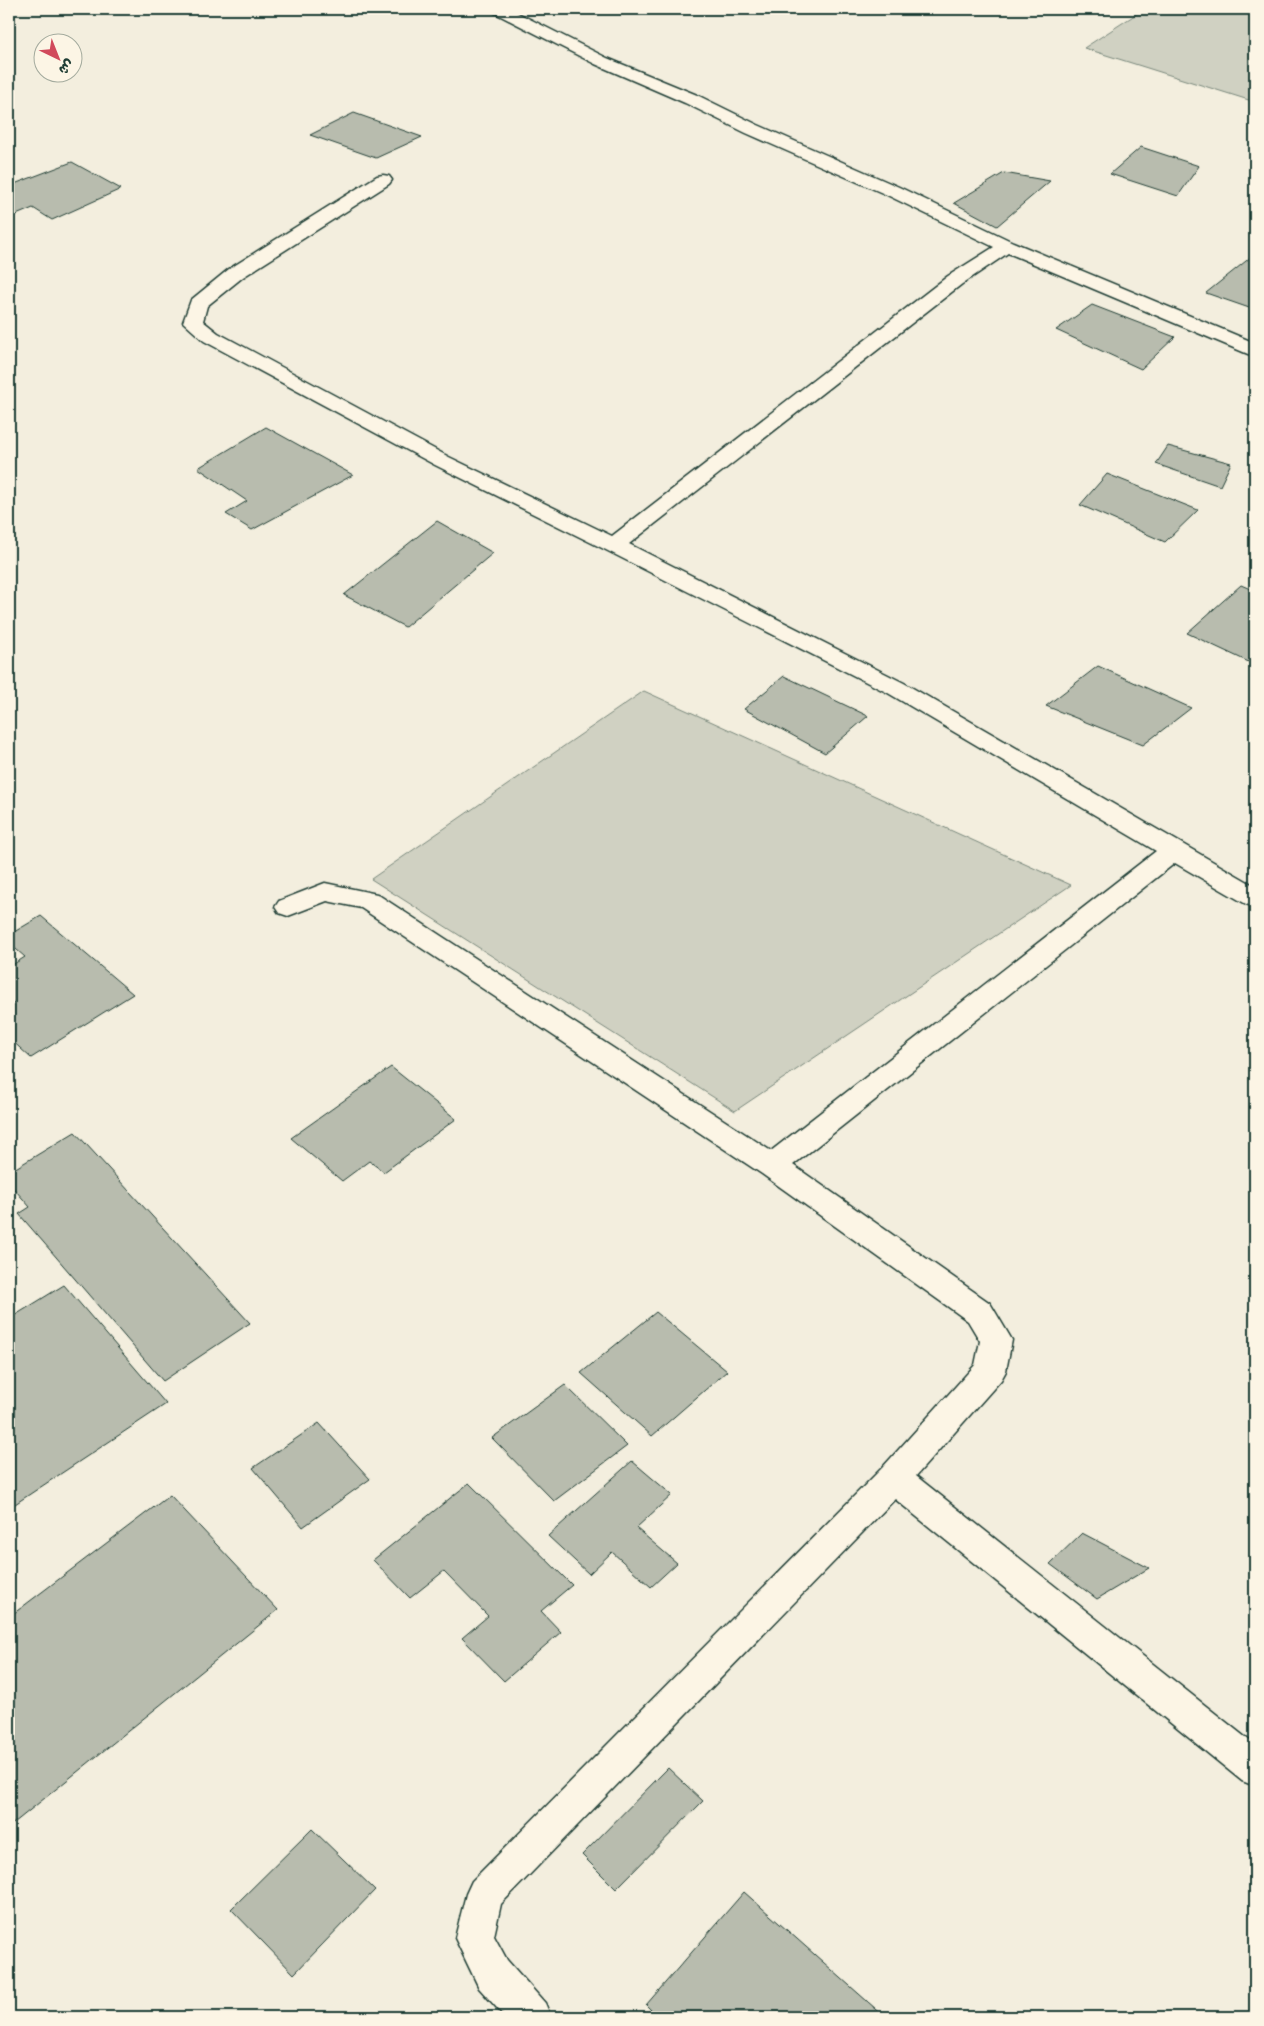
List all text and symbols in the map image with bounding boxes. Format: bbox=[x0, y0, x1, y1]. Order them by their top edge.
north arrow bbox=[32, 32, 82, 82]
text: ش bbox=[52, 53, 81, 82]

